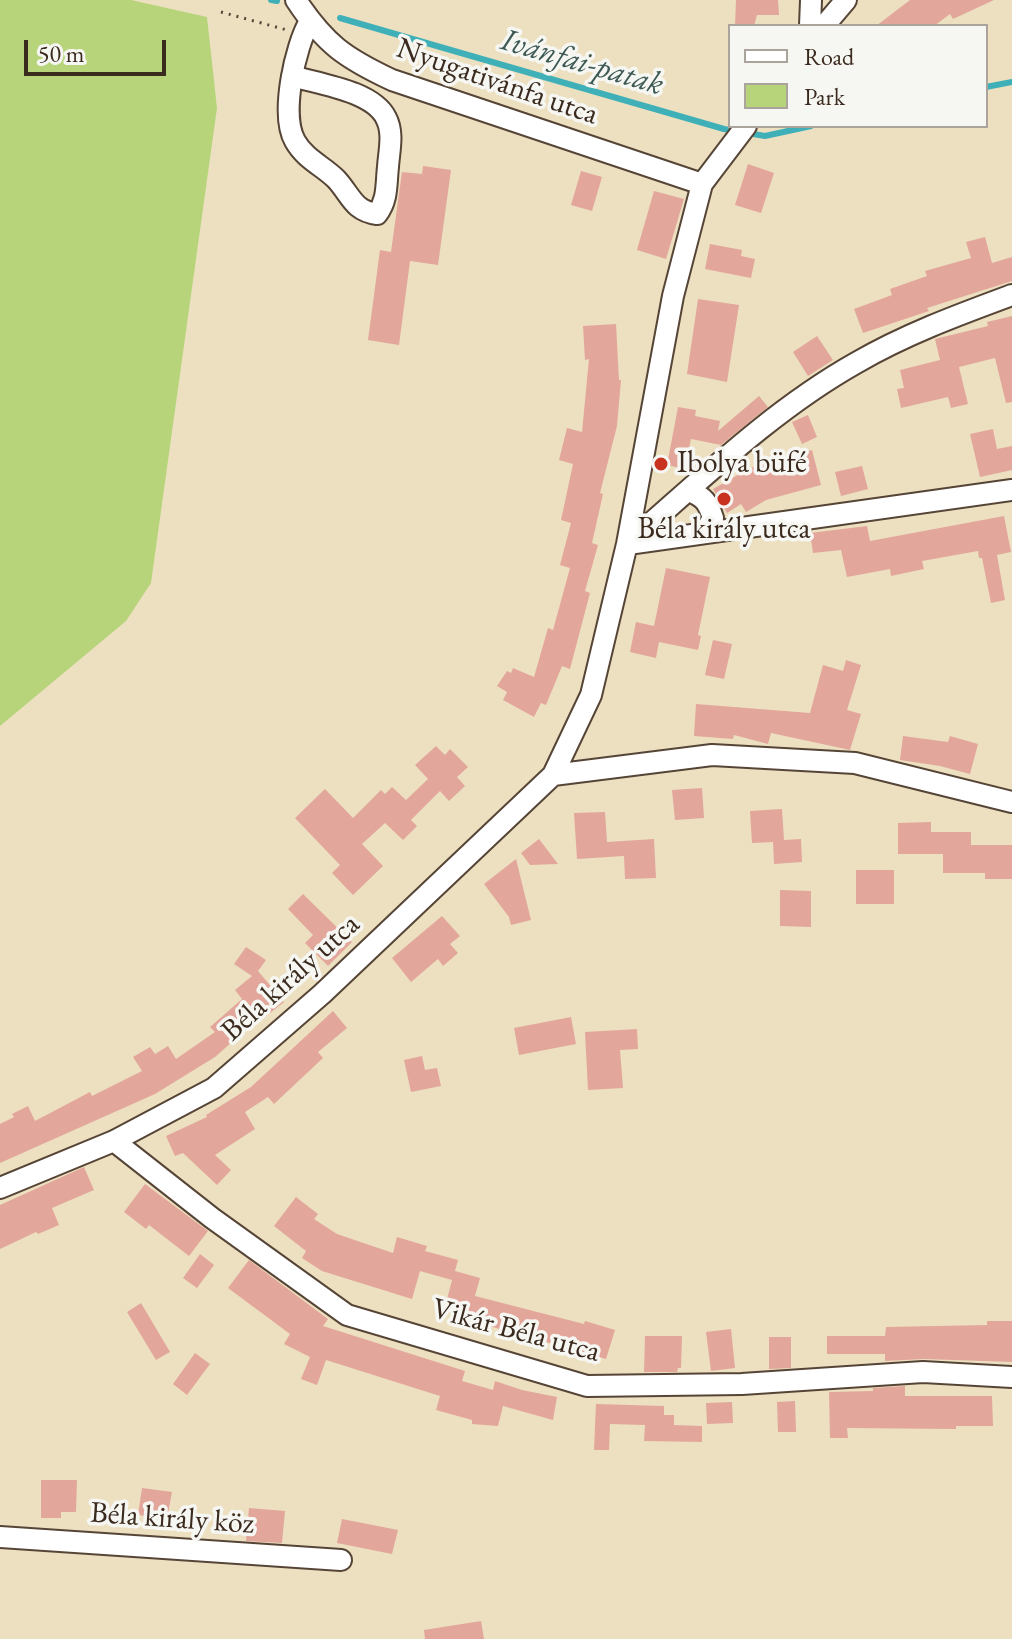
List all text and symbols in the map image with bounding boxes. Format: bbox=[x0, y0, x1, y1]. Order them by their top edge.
water label: Ivánfai-patak bbox=[496, 21, 668, 105]
scale bar bbox=[28, 24, 170, 74]
legend bbox=[728, 24, 988, 128]
street label: Nyugativánfa utca bbox=[392, 31, 602, 133]
text: 50 m bbox=[38, 38, 85, 69]
text: Road bbox=[804, 41, 854, 72]
text: Park bbox=[804, 81, 845, 112]
place label: Ibolya büfé bbox=[677, 446, 807, 482]
marker: Ibolya büfé bbox=[652, 455, 670, 473]
marker: Béla király utca bbox=[715, 490, 733, 508]
place label: Béla király utca bbox=[637, 512, 811, 548]
street label: Béla király utca bbox=[215, 907, 367, 1049]
street label: Vikár Béla utca bbox=[428, 1291, 604, 1371]
street label: Béla király köz bbox=[89, 1495, 255, 1543]

